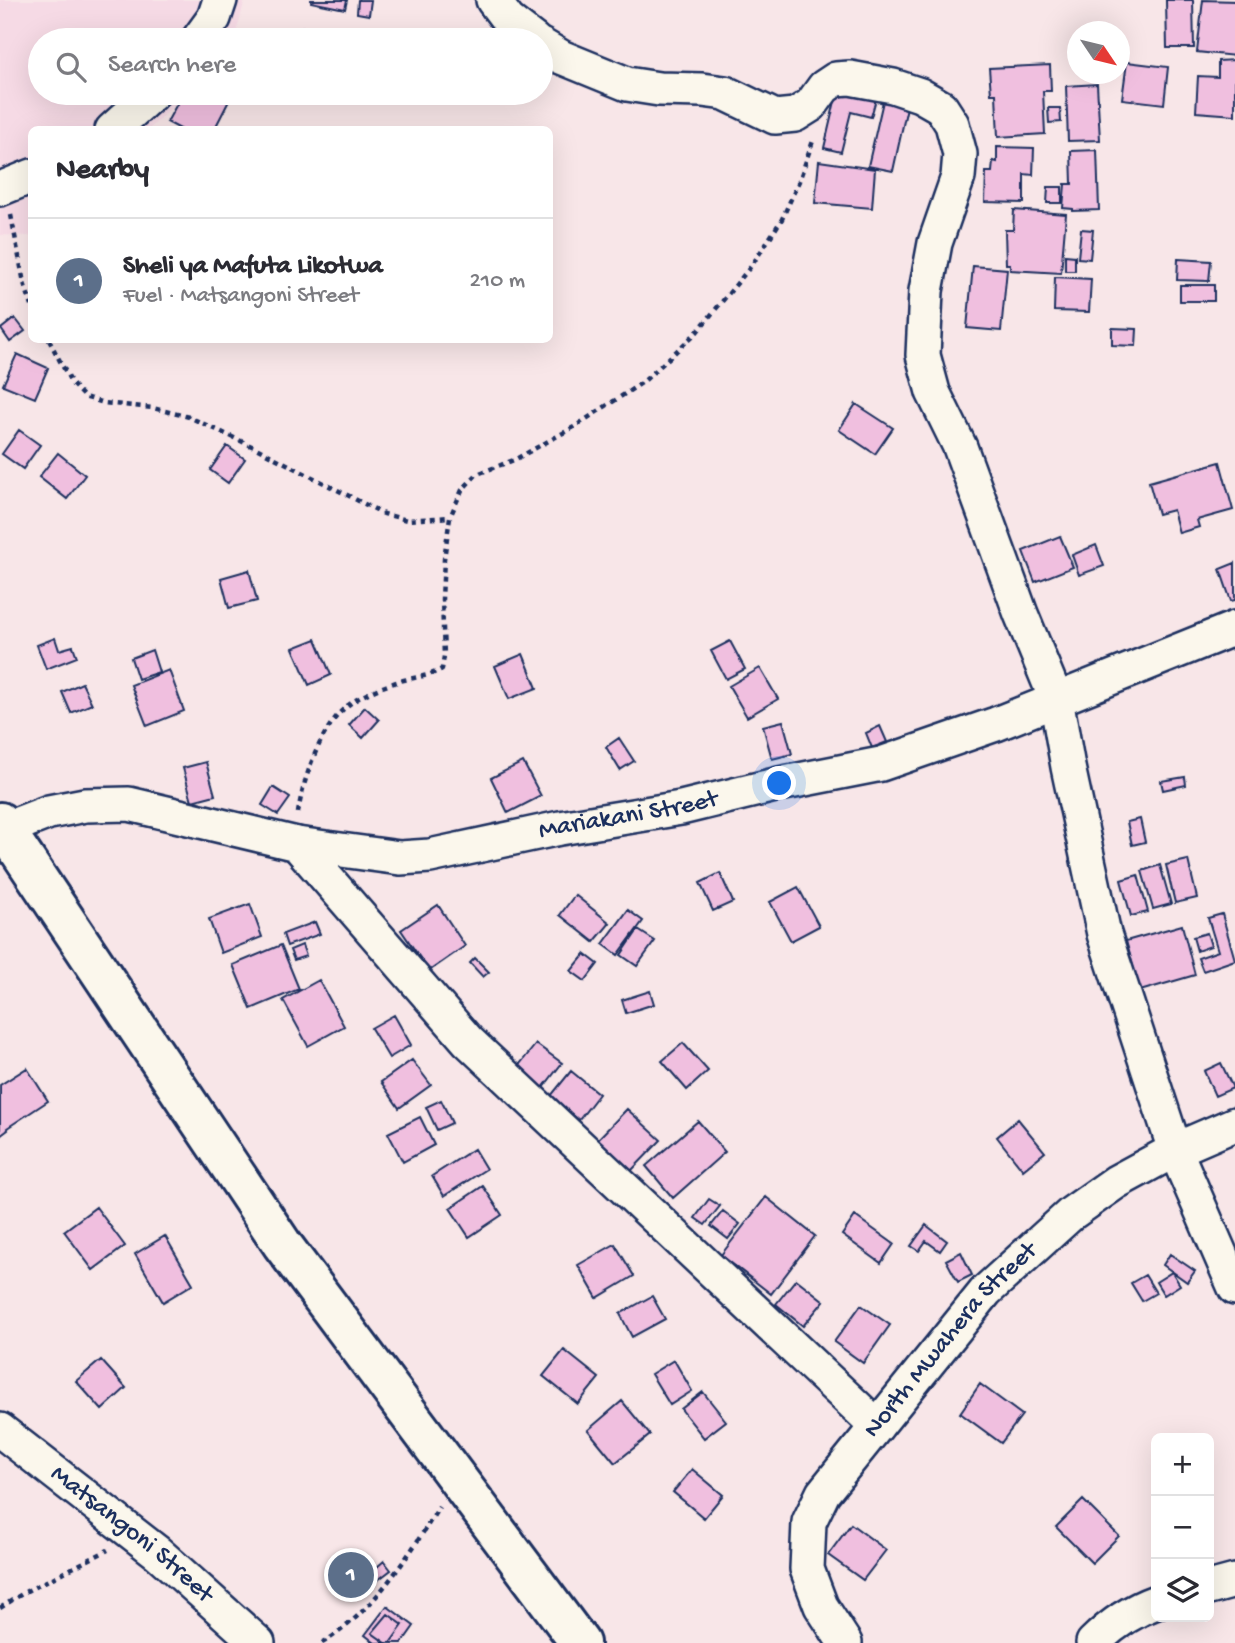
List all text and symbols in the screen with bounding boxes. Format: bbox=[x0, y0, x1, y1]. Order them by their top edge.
north arrow bbox=[1067, 21, 1130, 84]
search box bbox=[28, 28, 553, 105]
icon: search bbox=[52, 48, 90, 86]
text: Search here bbox=[108, 51, 236, 82]
text: Nearby bbox=[56, 154, 149, 189]
text: Sheli ya Mafuta Likotwa bbox=[123, 252, 383, 283]
text: 1 bbox=[74, 268, 84, 295]
text: 210 m bbox=[470, 268, 525, 295]
text: Fuel · Matsangoni Street bbox=[123, 283, 359, 310]
your location bbox=[762, 766, 796, 800]
street label: Mariakani Street bbox=[536, 783, 723, 848]
street label: North Mwahera Street bbox=[858, 1235, 1046, 1445]
map controls bbox=[1151, 1433, 1214, 1622]
button: + bbox=[1151, 1433, 1214, 1496]
street label: Matsangoni Street bbox=[44, 1459, 221, 1612]
button: − bbox=[1151, 1496, 1214, 1559]
pin: 1 bbox=[328, 1549, 374, 1601]
button: layers bbox=[1151, 1559, 1214, 1622]

